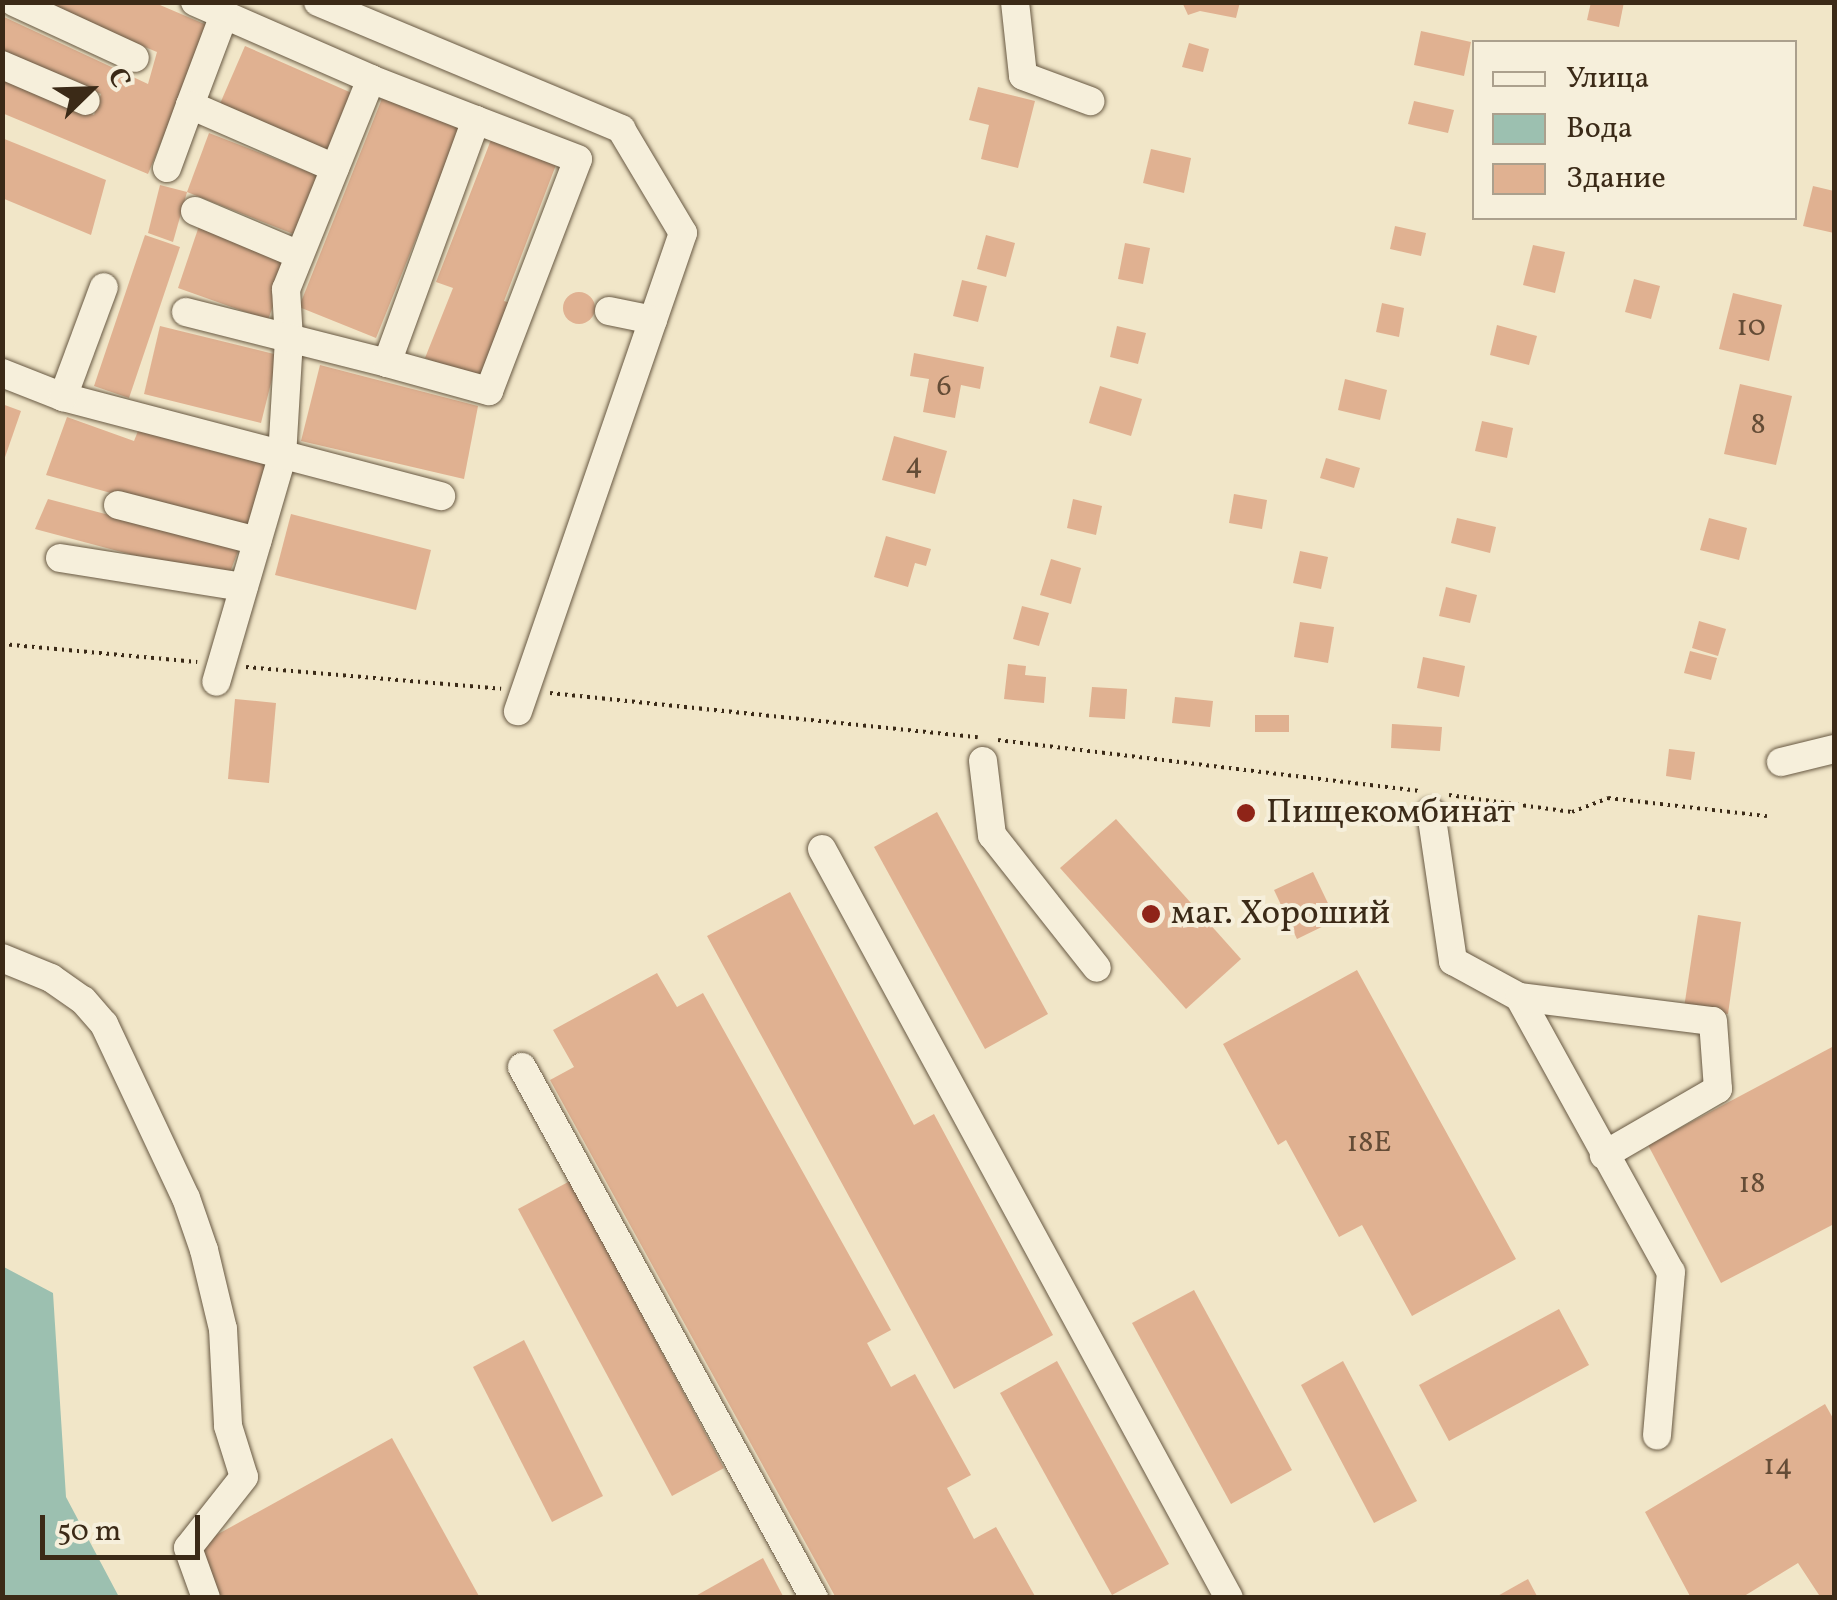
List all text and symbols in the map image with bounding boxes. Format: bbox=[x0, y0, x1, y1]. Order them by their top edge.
north arrow bbox=[40, 40, 140, 140]
legend bbox=[1472, 40, 1797, 220]
text: Улица bbox=[1566, 58, 1649, 100]
text: С bbox=[97, 62, 140, 94]
text: Вода bbox=[1566, 108, 1633, 150]
text: Здание bbox=[1566, 158, 1666, 200]
house number: 10 bbox=[1736, 309, 1766, 345]
house number: 6 bbox=[936, 369, 952, 405]
house number: 8 bbox=[1750, 407, 1766, 443]
house number: 4 bbox=[905, 447, 923, 483]
place label: Пищекомбинат bbox=[1266, 792, 1515, 834]
marker: Пищекомбинат bbox=[1235, 802, 1257, 824]
place label: маг. Хороший bbox=[1171, 893, 1390, 935]
marker: маг. Хороший bbox=[1140, 903, 1162, 925]
house number: 18Е bbox=[1347, 1125, 1391, 1161]
house number: 18 bbox=[1739, 1166, 1765, 1202]
house number: 14 bbox=[1763, 1448, 1793, 1484]
scale bar bbox=[45, 1495, 205, 1557]
text: 50 m bbox=[57, 1511, 121, 1553]

